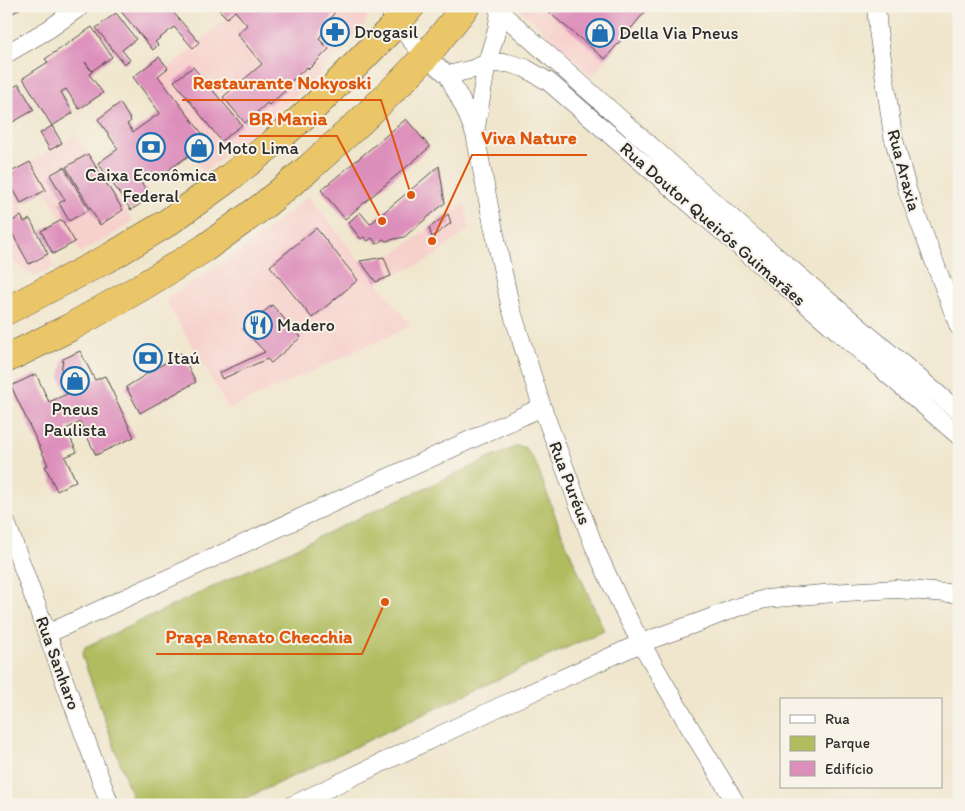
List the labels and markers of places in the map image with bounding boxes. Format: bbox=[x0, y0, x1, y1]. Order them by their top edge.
pharmacy icon: Drogasil bbox=[320, 17, 350, 47]
shop icon: Della Via Pneus bbox=[585, 18, 615, 48]
place label: Drogasil bbox=[354, 21, 418, 43]
place label: Della Via Pneus bbox=[619, 22, 738, 44]
callout: Restaurante Nokyoski bbox=[182, 66, 381, 100]
callout: BR Mania bbox=[239, 102, 337, 136]
callout: Viva Nature bbox=[472, 121, 587, 155]
bank icon: Caixa Econômica Federal bbox=[136, 132, 166, 162]
shop icon: Moto Lima bbox=[184, 133, 214, 163]
place label: Moto Lima bbox=[218, 137, 299, 159]
place label: Caixa Econômica Federal bbox=[85, 164, 218, 207]
restaurant icon: Madero bbox=[243, 310, 273, 340]
place label: Madero bbox=[277, 314, 335, 336]
bank icon: Itaú bbox=[133, 343, 163, 373]
place label: Itaú bbox=[167, 347, 200, 369]
shop icon: Pneus Paulista bbox=[60, 366, 90, 396]
place label: Pneus Paulista bbox=[44, 398, 107, 441]
callout: Praça Renato Checchia bbox=[156, 620, 362, 654]

